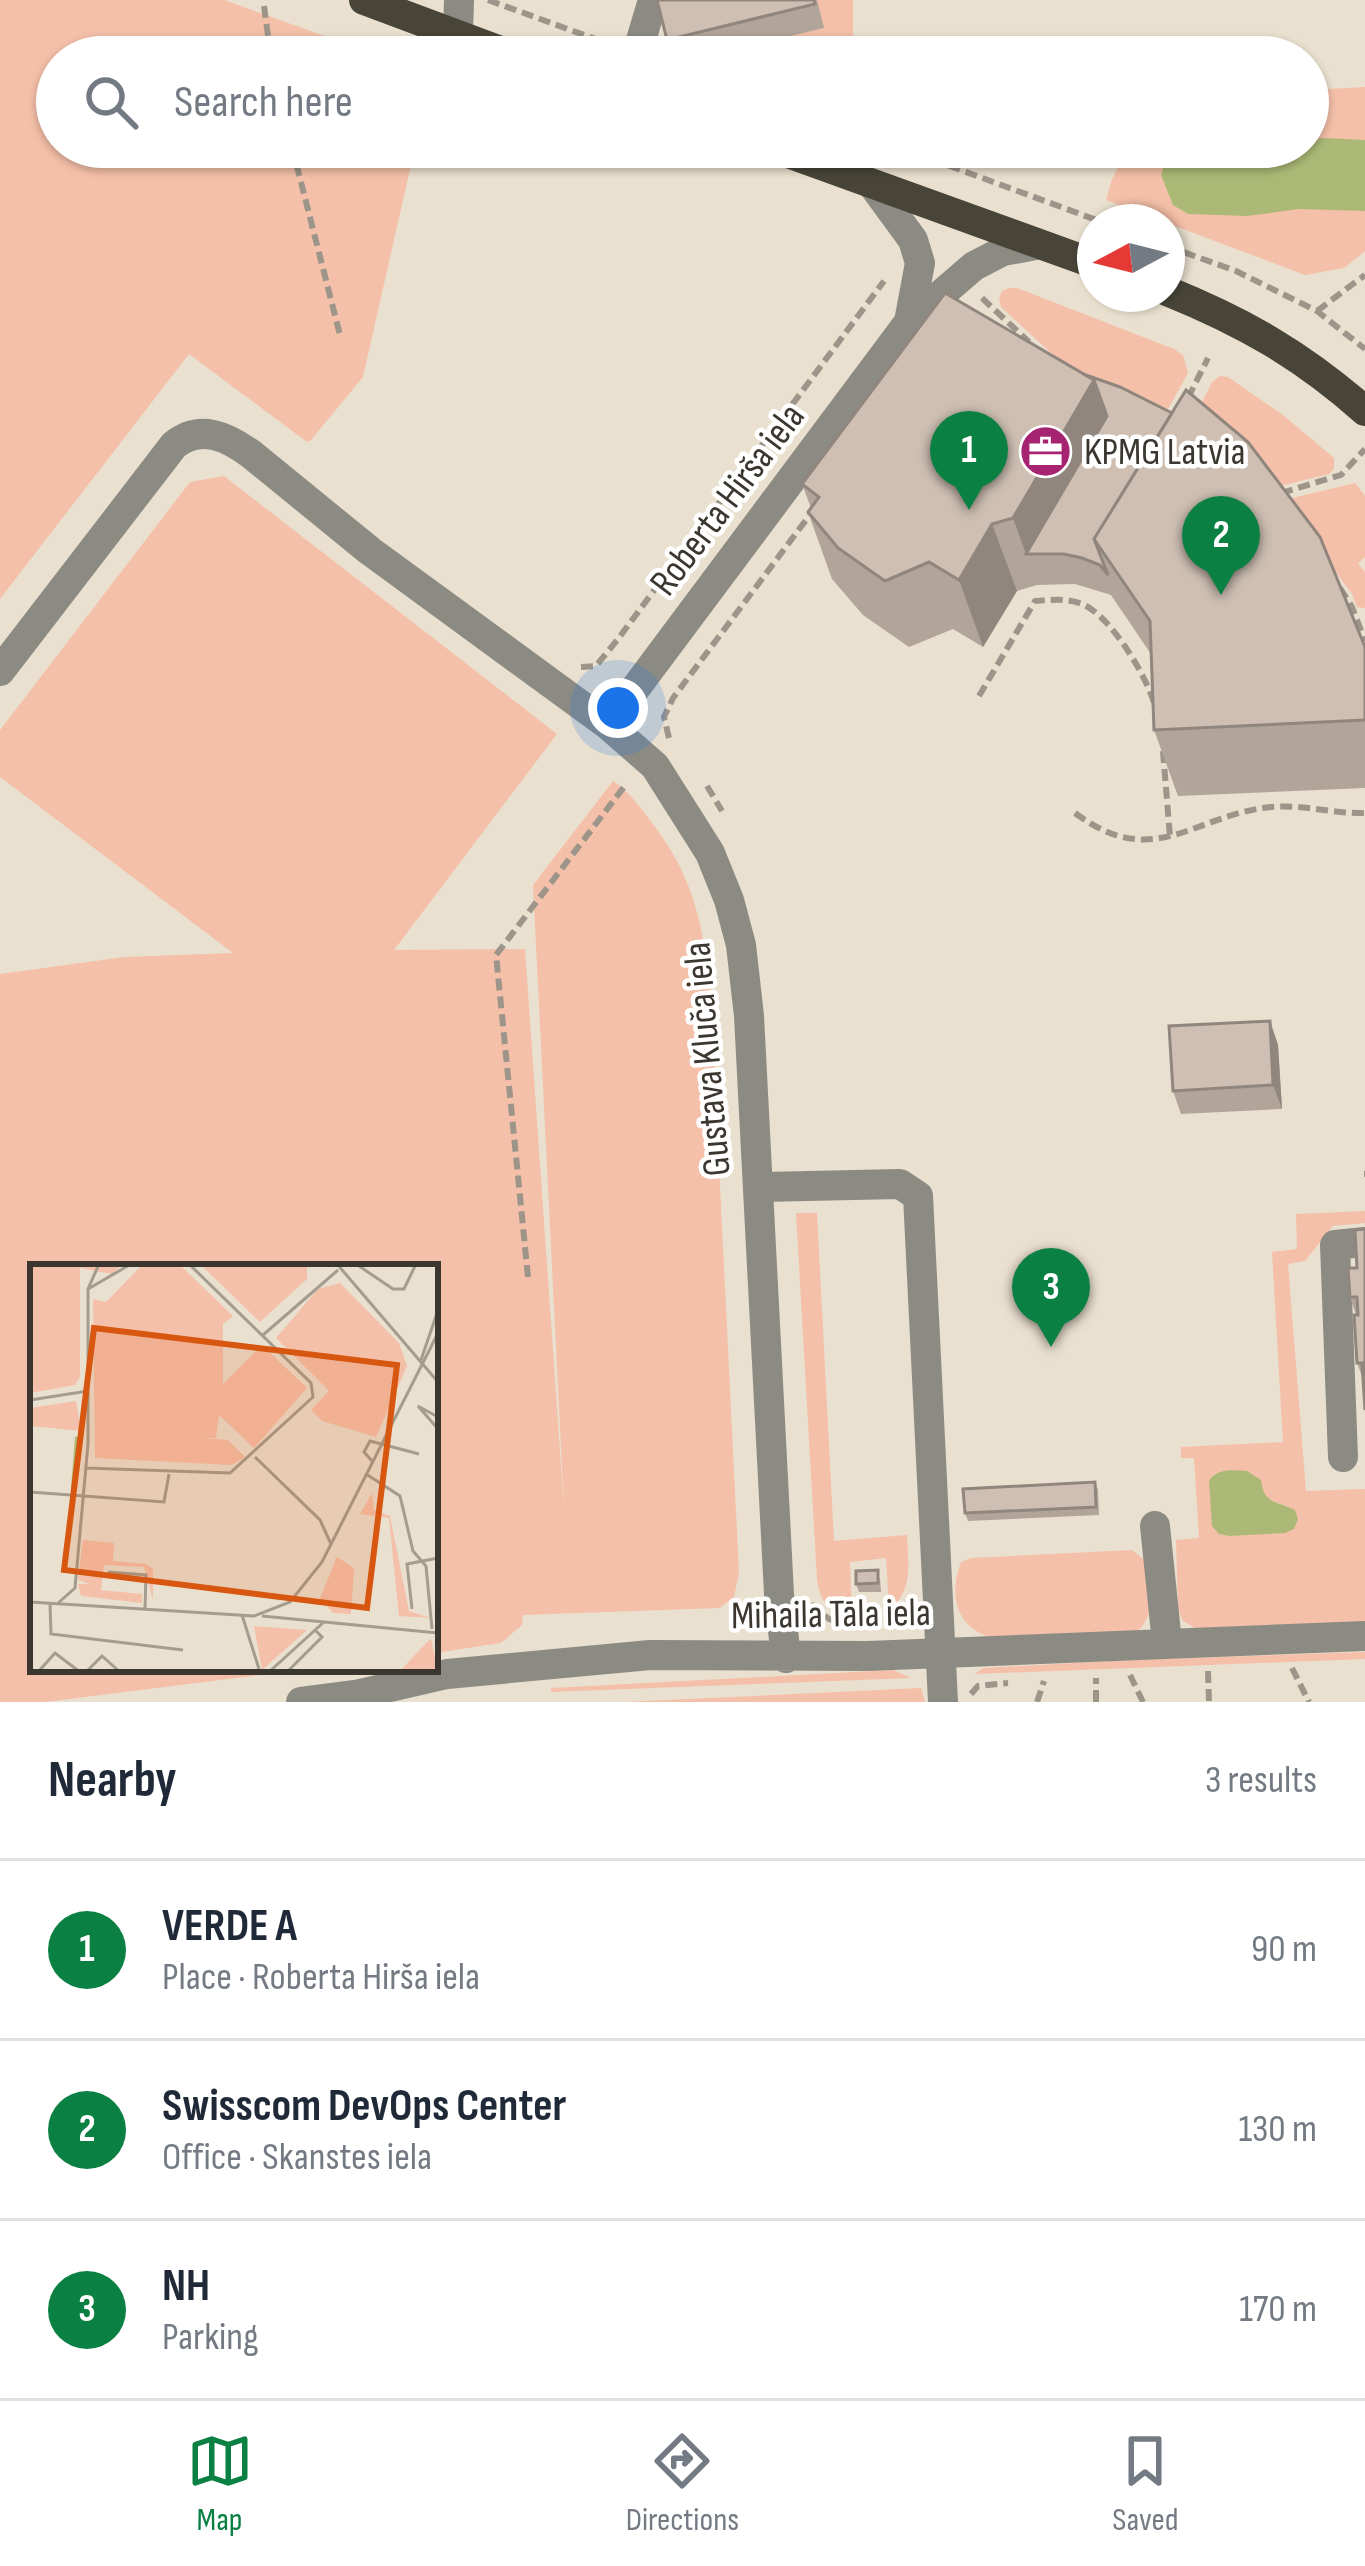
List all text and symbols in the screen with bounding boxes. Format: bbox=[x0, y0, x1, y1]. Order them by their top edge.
search box bbox=[36, 36, 1329, 168]
icon: search bbox=[78, 69, 144, 135]
text: Search here bbox=[174, 75, 353, 130]
north arrow bbox=[1077, 204, 1185, 312]
street label: Roberta Hirša iela bbox=[641, 395, 815, 605]
pin: 1 bbox=[930, 411, 1008, 510]
office icon: KPMG Latvia bbox=[1017, 424, 1073, 480]
place label: KPMG Latvia bbox=[1084, 429, 1246, 476]
pin: 2 bbox=[1182, 496, 1260, 595]
your location bbox=[588, 678, 648, 738]
street label: Gustava Kluča iela bbox=[674, 940, 742, 1178]
pin: 3 bbox=[1012, 1248, 1090, 1347]
inset map bbox=[30, 1264, 438, 1672]
street label: Mihaila Tāla iela bbox=[731, 1590, 931, 1640]
text: Nearby bbox=[48, 1750, 177, 1811]
text: 3 results bbox=[1205, 1757, 1317, 1804]
text: VERDE A bbox=[162, 1899, 297, 1954]
text: 1 bbox=[79, 1926, 95, 1973]
text: 90 m bbox=[1251, 1926, 1317, 1973]
text: Place · Roberta Hirša iela bbox=[162, 1954, 480, 2001]
text: Swisscom DevOps Center bbox=[162, 2079, 566, 2134]
text: 2 bbox=[78, 2106, 96, 2153]
text: 130 m bbox=[1238, 2106, 1317, 2153]
text: Office · Skanstes iela bbox=[162, 2134, 432, 2181]
text: NH bbox=[162, 2259, 210, 2314]
text: 3 bbox=[78, 2286, 96, 2333]
text: 170 m bbox=[1239, 2286, 1317, 2333]
text: Parking bbox=[162, 2314, 259, 2361]
tab: Map bbox=[187, 2428, 253, 2540]
tab: Directions bbox=[626, 2428, 739, 2540]
tab: Saved bbox=[1112, 2428, 1178, 2540]

